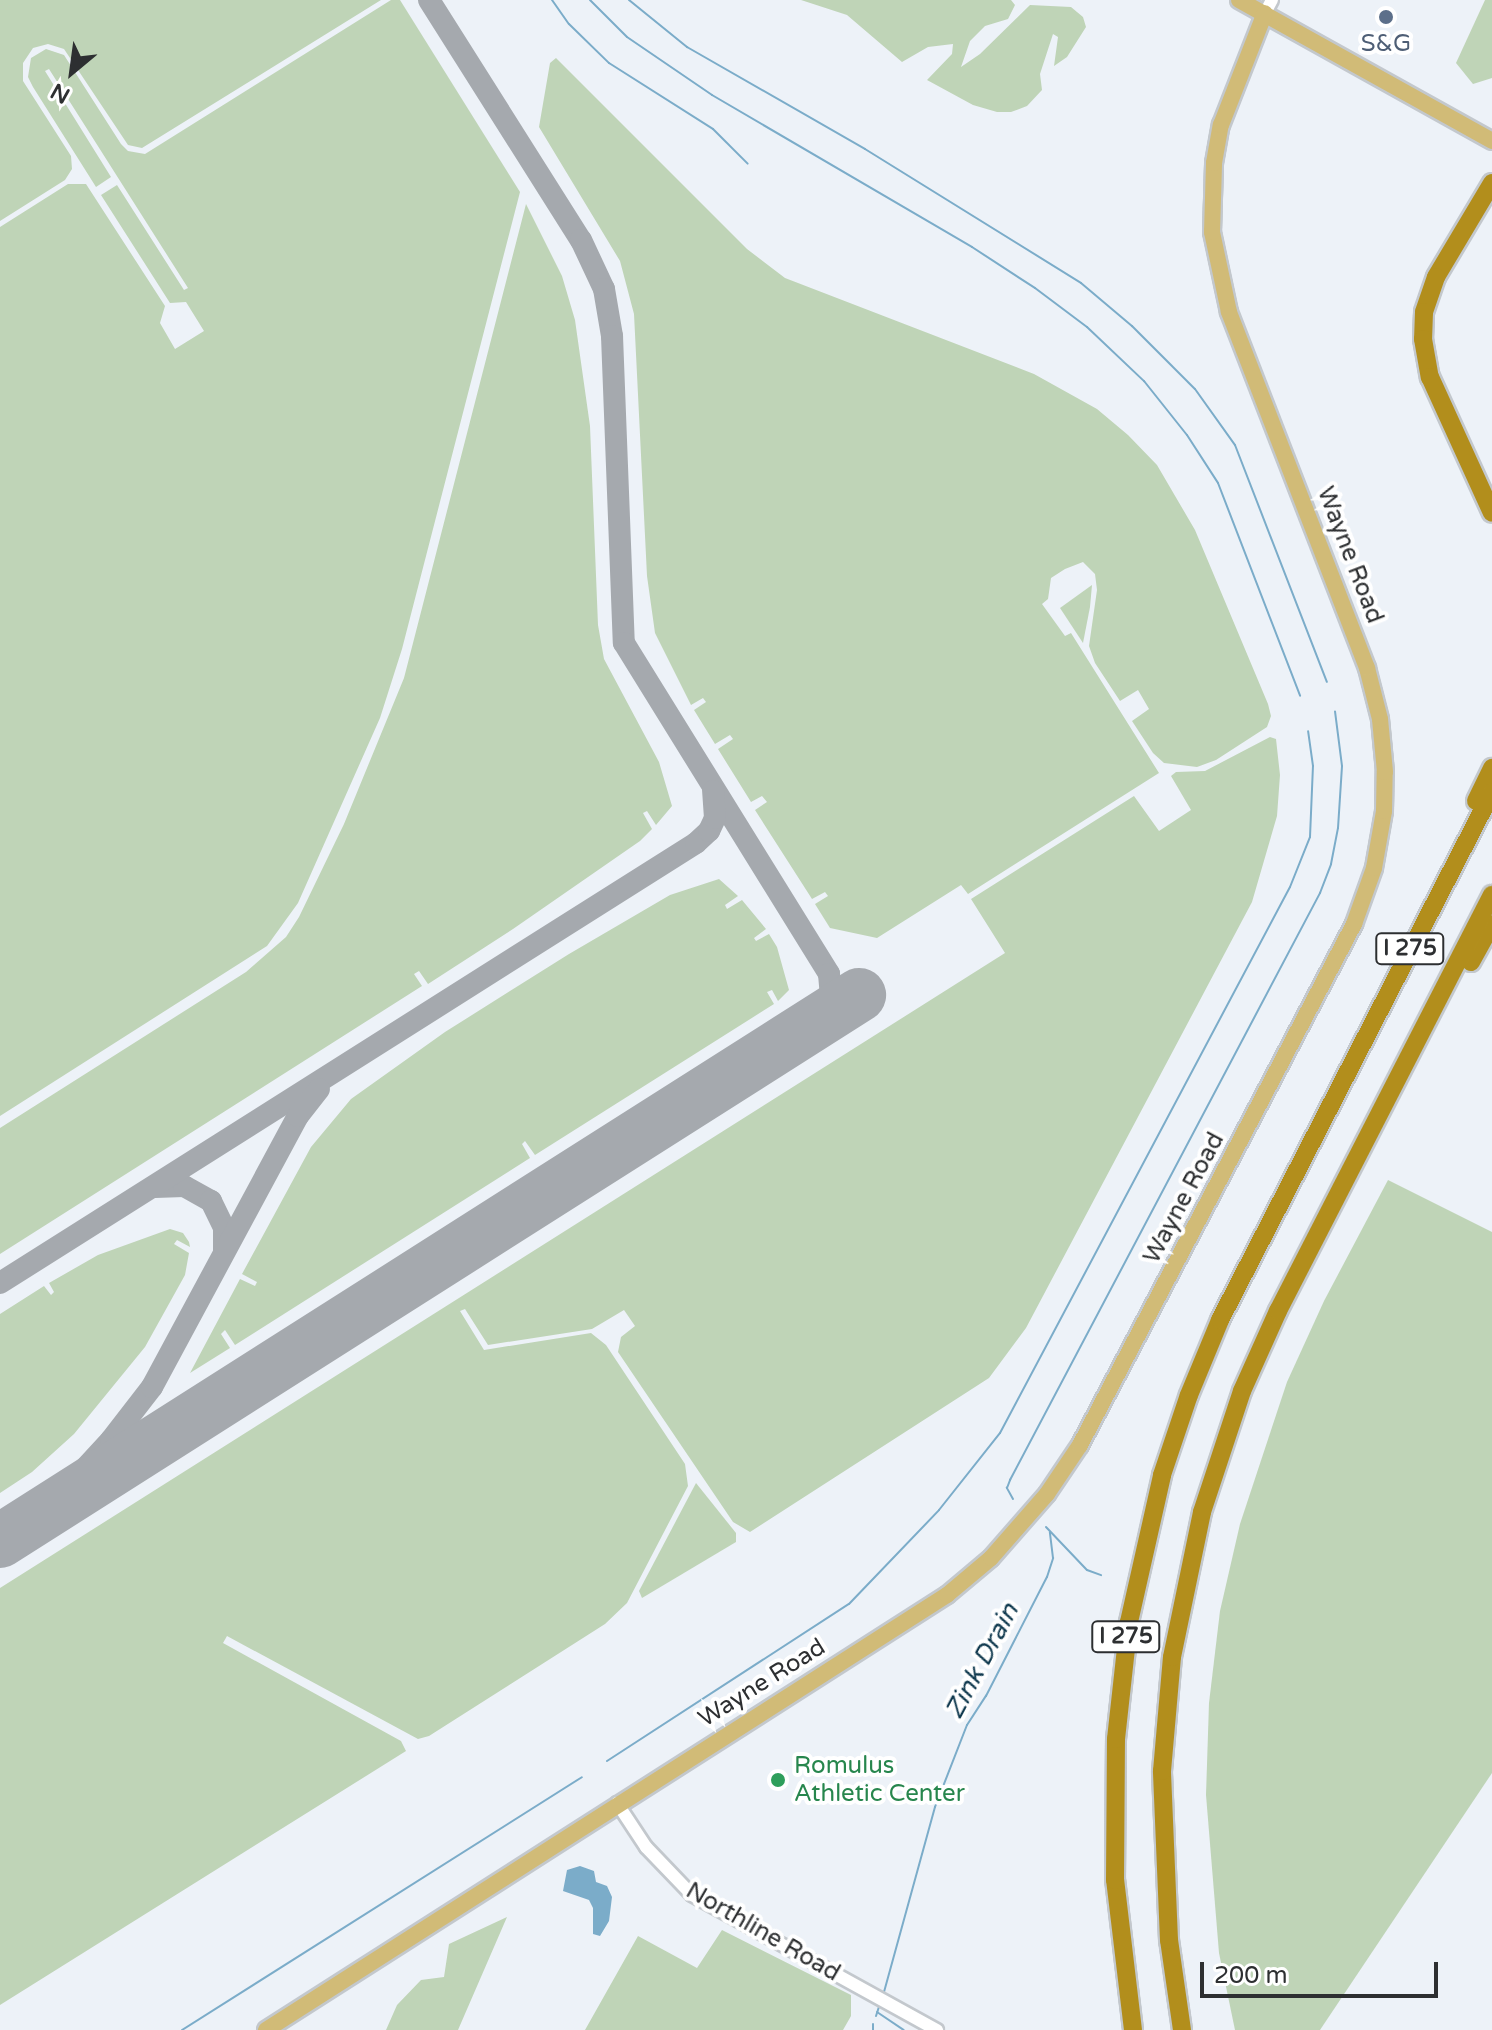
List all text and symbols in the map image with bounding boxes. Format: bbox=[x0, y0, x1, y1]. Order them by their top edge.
marker: S&G bbox=[1377, 8, 1395, 26]
place label: S&G bbox=[1361, 30, 1411, 58]
north arrow bbox=[32, 32, 112, 112]
text: N bbox=[46, 77, 74, 109]
street label: Wayne Road bbox=[1311, 483, 1389, 627]
road number: I 275 bbox=[1374, 931, 1446, 967]
street label: Wayne Road bbox=[1137, 1128, 1231, 1268]
water label: Zink Drain bbox=[939, 1598, 1025, 1724]
road number: I 275 bbox=[1090, 1619, 1162, 1655]
street label: Wayne Road bbox=[693, 1633, 831, 1733]
place label: Romulus Athletic Center bbox=[794, 1752, 965, 1808]
marker: Romulus Athletic Center bbox=[769, 1771, 787, 1789]
street label: Northline Road bbox=[681, 1876, 845, 1988]
scale bar bbox=[1204, 1946, 1442, 1996]
text: 200 m bbox=[1214, 1961, 1288, 1990]

